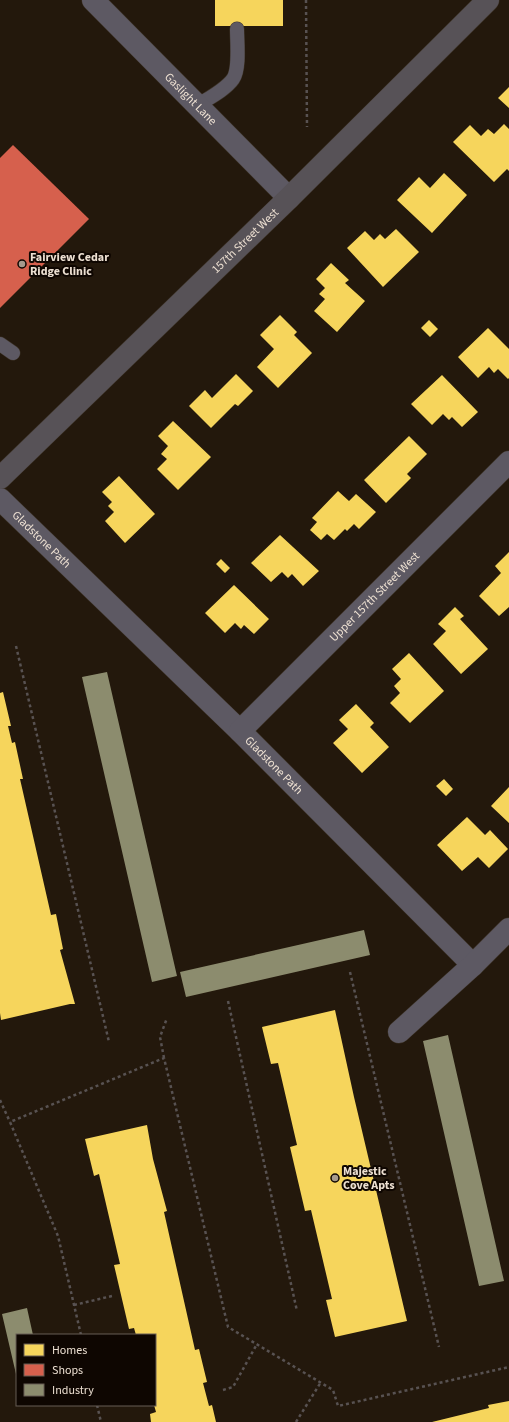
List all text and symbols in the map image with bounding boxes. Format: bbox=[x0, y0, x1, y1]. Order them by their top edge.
street label: Gaslight Lane bbox=[160, 69, 220, 129]
street label: 157th Street West bbox=[208, 204, 283, 278]
place label: Fairview Cedar Ridge Clinic bbox=[30, 249, 109, 280]
marker: Fairview Cedar Ridge Clinic bbox=[17, 259, 27, 269]
street label: Gladstone Path bbox=[8, 507, 75, 572]
street label: Upper 157th Street West bbox=[326, 548, 424, 646]
street label: Gladstone Path bbox=[241, 733, 307, 798]
place label: Majestic Cove Apts bbox=[343, 1163, 395, 1194]
marker: Majestic Cove Apts bbox=[330, 1173, 340, 1183]
legend bbox=[16, 1334, 156, 1406]
text: Homes bbox=[52, 1342, 87, 1359]
text: Shops bbox=[52, 1362, 83, 1379]
text: Industry bbox=[52, 1382, 94, 1399]

